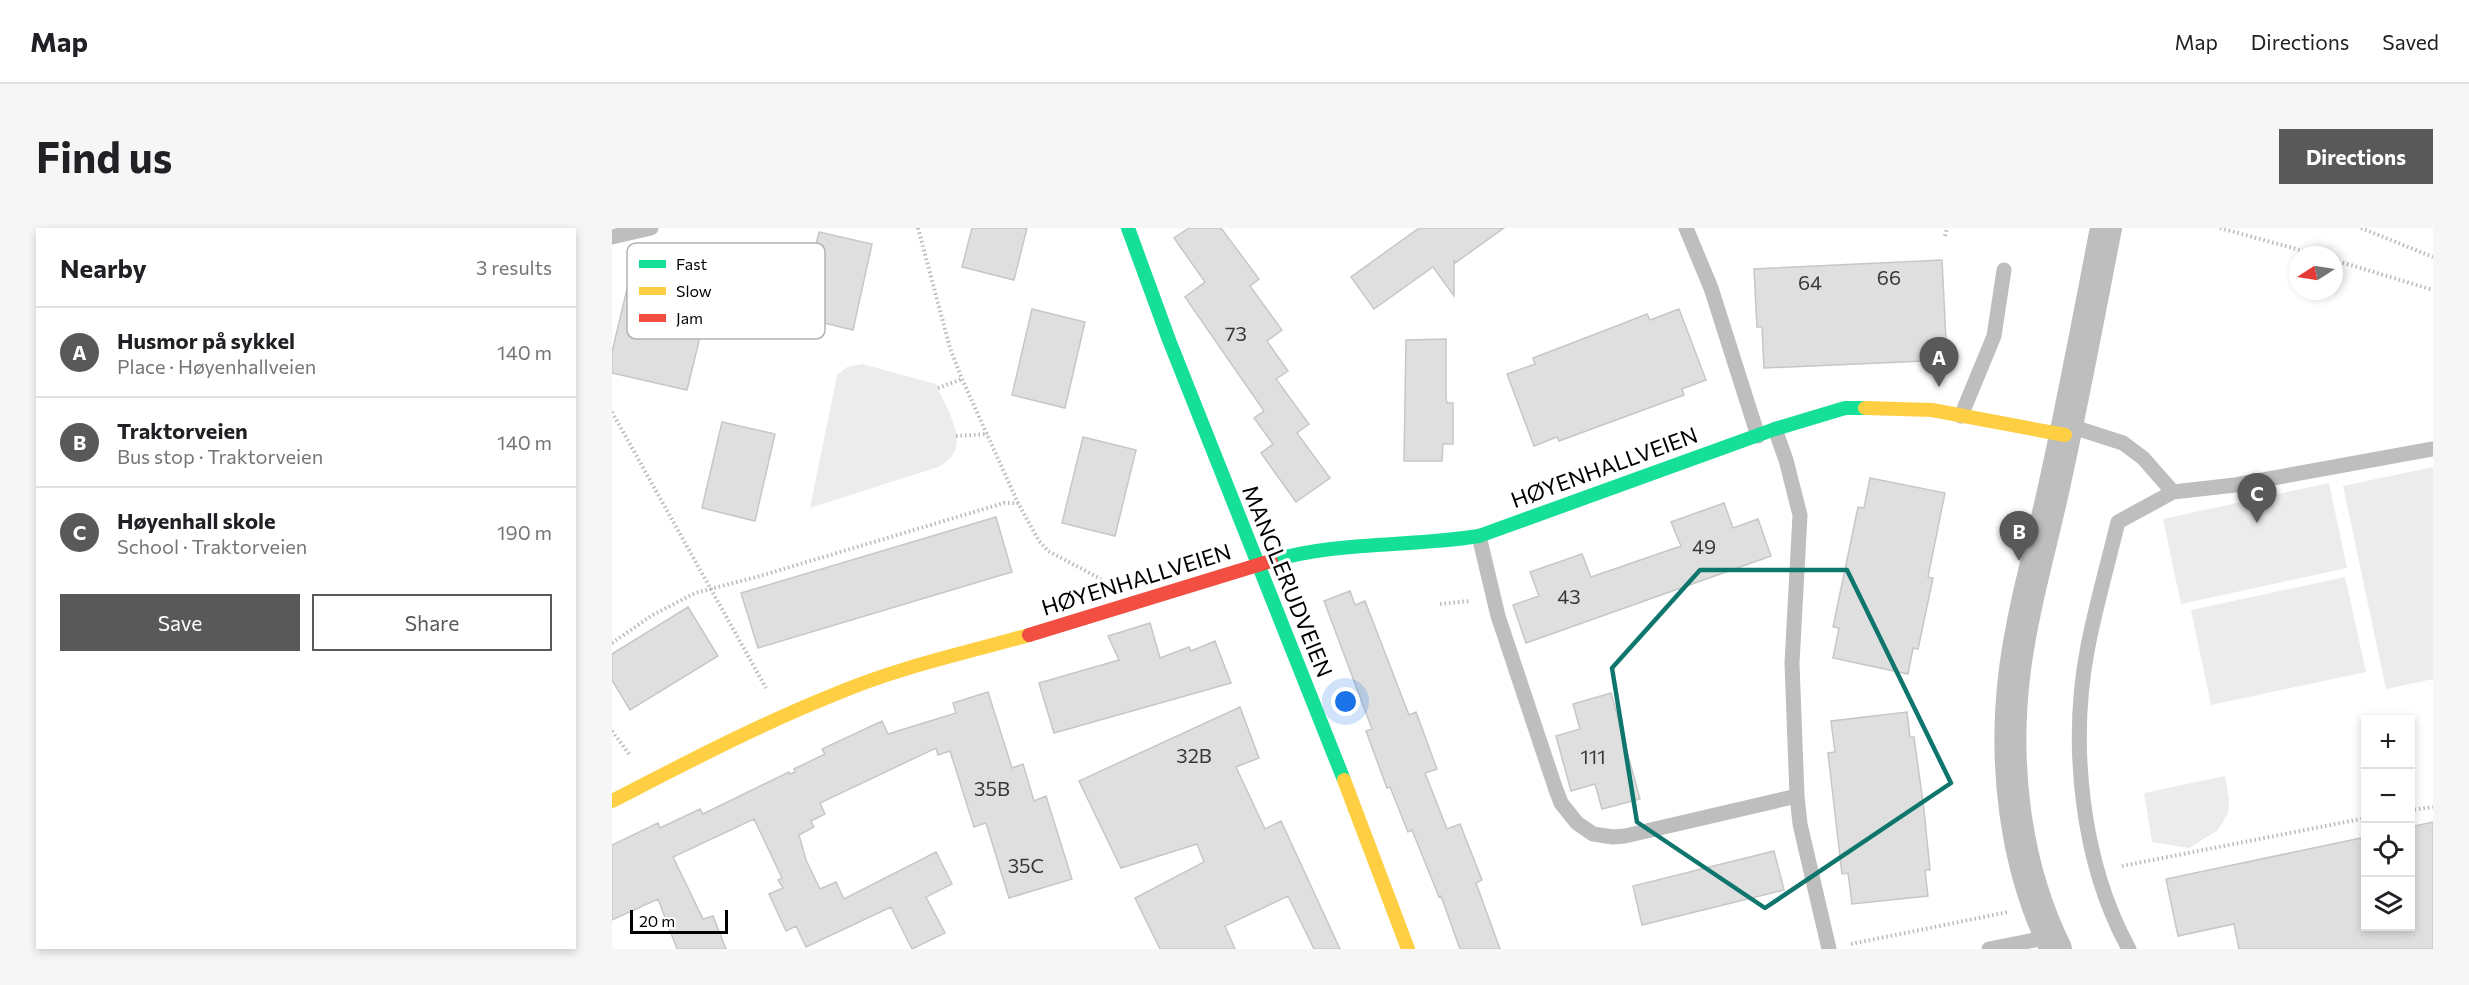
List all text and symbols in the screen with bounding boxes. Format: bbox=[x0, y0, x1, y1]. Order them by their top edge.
text: Map bbox=[30, 24, 88, 58]
text: Map bbox=[2175, 29, 2218, 54]
text: Directions bbox=[2251, 29, 2349, 54]
text: Saved bbox=[2382, 29, 2439, 54]
button: Directions bbox=[2279, 129, 2433, 184]
text: Find us bbox=[36, 130, 172, 182]
legend bbox=[627, 243, 825, 339]
north arrow bbox=[2289, 246, 2343, 300]
text: Nearby bbox=[60, 252, 147, 283]
text: Fast bbox=[676, 254, 707, 273]
text: 3 results bbox=[476, 255, 552, 279]
house number: 66 bbox=[1877, 265, 1901, 289]
house number: 64 bbox=[1798, 270, 1822, 294]
text: Slow bbox=[676, 281, 712, 300]
text: Jam bbox=[676, 308, 703, 327]
house number: 73 bbox=[1225, 321, 1247, 345]
text: Husmor på sykkel bbox=[117, 327, 295, 354]
pin: A bbox=[1920, 338, 1958, 387]
text: A bbox=[72, 340, 87, 364]
text: 140 m bbox=[497, 340, 552, 364]
text: Place · Høyenhallveien bbox=[117, 354, 316, 378]
text: Traktorveien bbox=[117, 417, 248, 444]
street label: HØYENHALLVEIEN bbox=[1507, 421, 1701, 513]
text: B bbox=[73, 430, 86, 454]
text: 140 m bbox=[497, 430, 552, 454]
text: Bus stop · Traktorveien bbox=[117, 444, 323, 468]
pin: C bbox=[2238, 474, 2276, 523]
street label: MANGLERUDVEIEN bbox=[1237, 481, 1339, 681]
text: Høyenhall skole bbox=[117, 507, 276, 534]
pin: B bbox=[2000, 512, 2038, 561]
text: C bbox=[73, 520, 86, 544]
text: 190 m bbox=[497, 520, 552, 544]
text: School · Traktorveien bbox=[117, 534, 307, 558]
house number: 49 bbox=[1692, 534, 1716, 558]
street label: HØYENHALLVEIEN bbox=[1038, 537, 1234, 621]
house number: 43 bbox=[1557, 584, 1581, 608]
button: Save bbox=[60, 594, 300, 651]
button: Share bbox=[312, 594, 552, 651]
your location bbox=[1331, 687, 1360, 716]
map controls bbox=[2361, 715, 2415, 931]
button: + bbox=[2361, 715, 2415, 769]
house number: 32B bbox=[1176, 743, 1212, 767]
house number: 111 bbox=[1580, 744, 1606, 768]
button: − bbox=[2361, 769, 2415, 823]
house number: 35B bbox=[974, 776, 1010, 800]
button: locate bbox=[2361, 823, 2415, 877]
house number: 35C bbox=[1008, 853, 1044, 877]
button: layers bbox=[2361, 877, 2415, 931]
scale bar bbox=[630, 907, 728, 934]
text: 20 m bbox=[639, 911, 675, 930]

